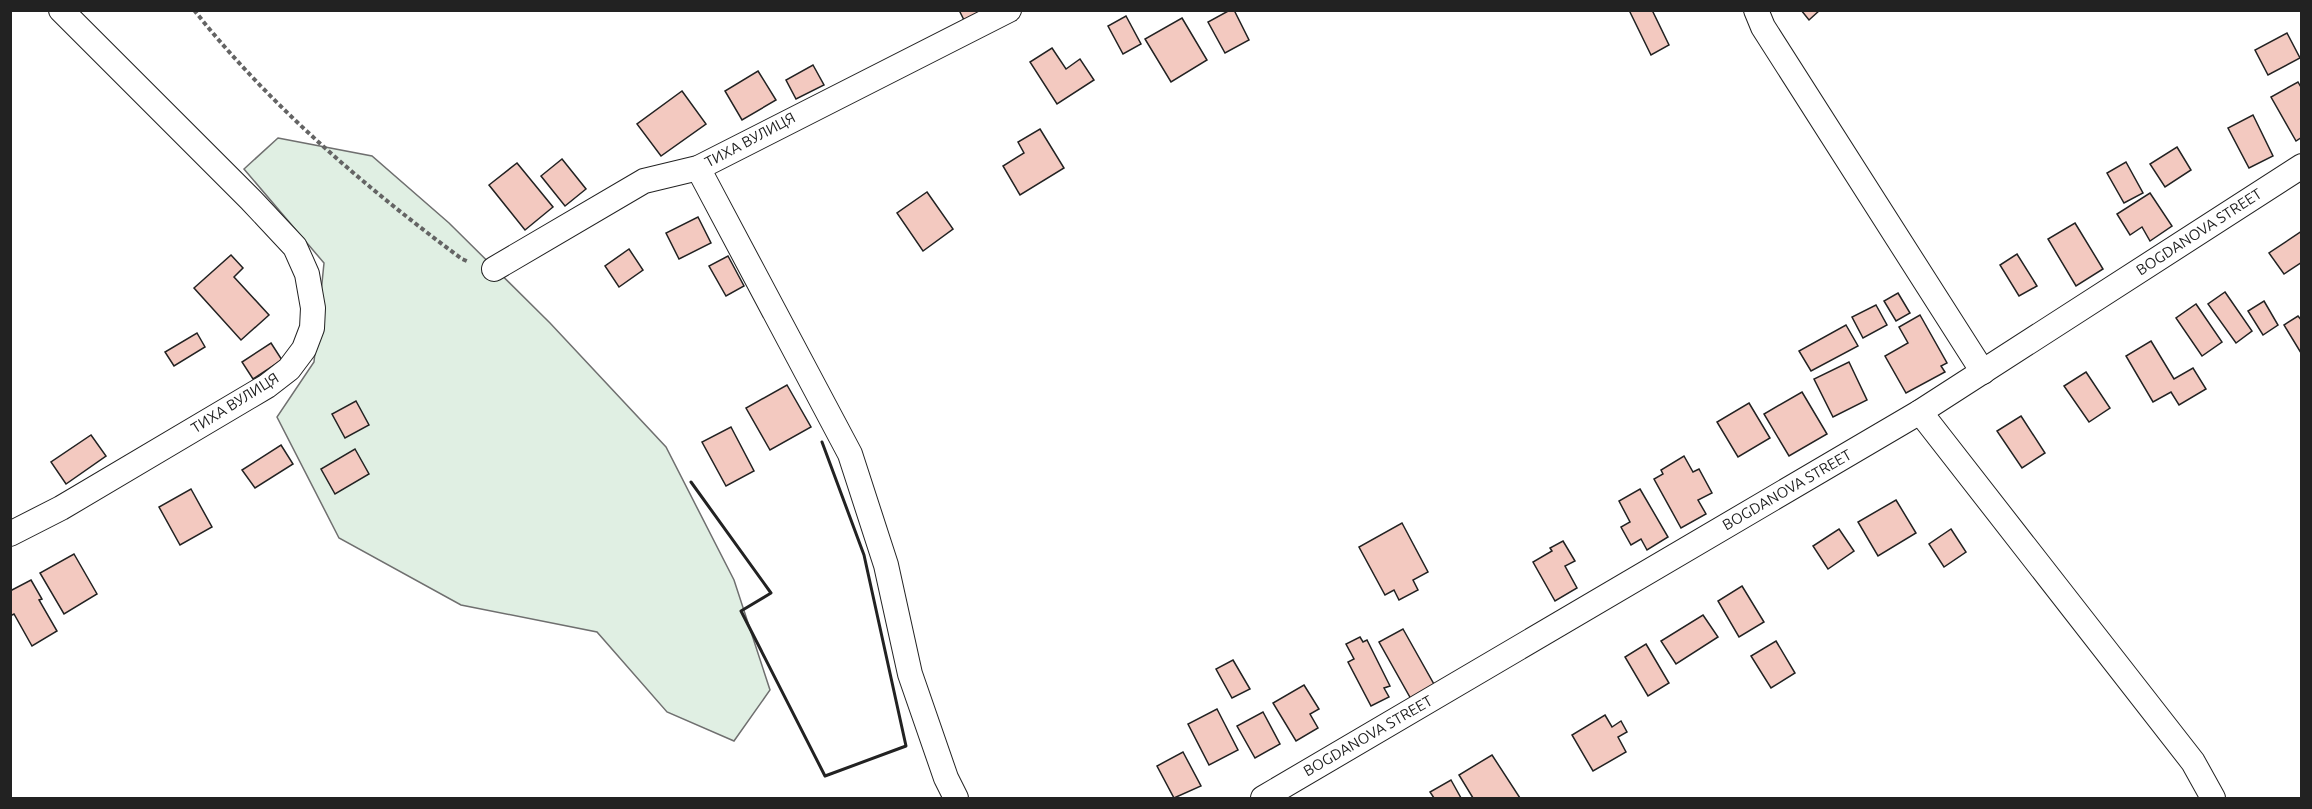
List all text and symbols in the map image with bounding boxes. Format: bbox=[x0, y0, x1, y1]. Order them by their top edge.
street label: ТИХА ВУЛИЦЯ bbox=[702, 109, 798, 171]
street label: BOGDANOVA STREET bbox=[2133, 184, 2265, 279]
street label: ТИХА ВУЛИЦЯ bbox=[188, 369, 282, 436]
street label: BOGDANOVA STREET bbox=[1719, 445, 1855, 533]
street label: BOGDANOVA STREET bbox=[1300, 691, 1436, 779]

